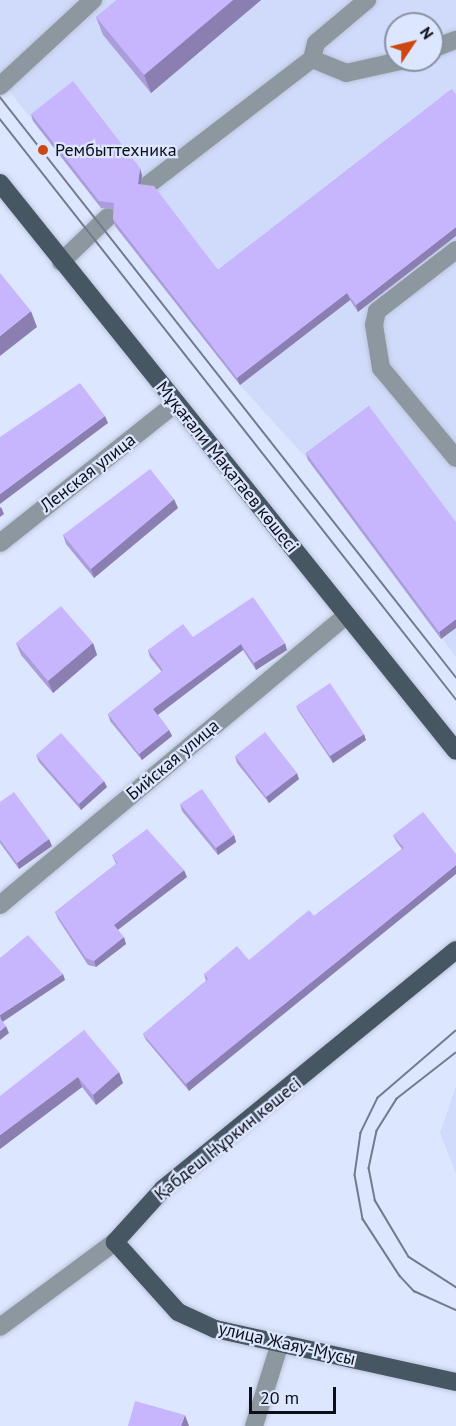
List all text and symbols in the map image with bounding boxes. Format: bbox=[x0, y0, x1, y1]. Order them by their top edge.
north arrow bbox=[384, 12, 444, 72]
text: N bbox=[416, 23, 438, 43]
place label: Рембыттехника bbox=[55, 139, 177, 161]
marker: Рембыттехника bbox=[36, 143, 50, 157]
street label: Мұқағали Мақатаев көшесі bbox=[151, 377, 303, 557]
street label: Ленская улица bbox=[36, 429, 140, 517]
street label: Бийская улица bbox=[122, 715, 224, 805]
street label: Қабдеш Нұркин көшесі bbox=[150, 1073, 306, 1205]
street label: улица Жаяу-Мусы bbox=[216, 1318, 358, 1370]
scale bar bbox=[252, 1375, 339, 1413]
text: 20 m bbox=[260, 1386, 299, 1409]

